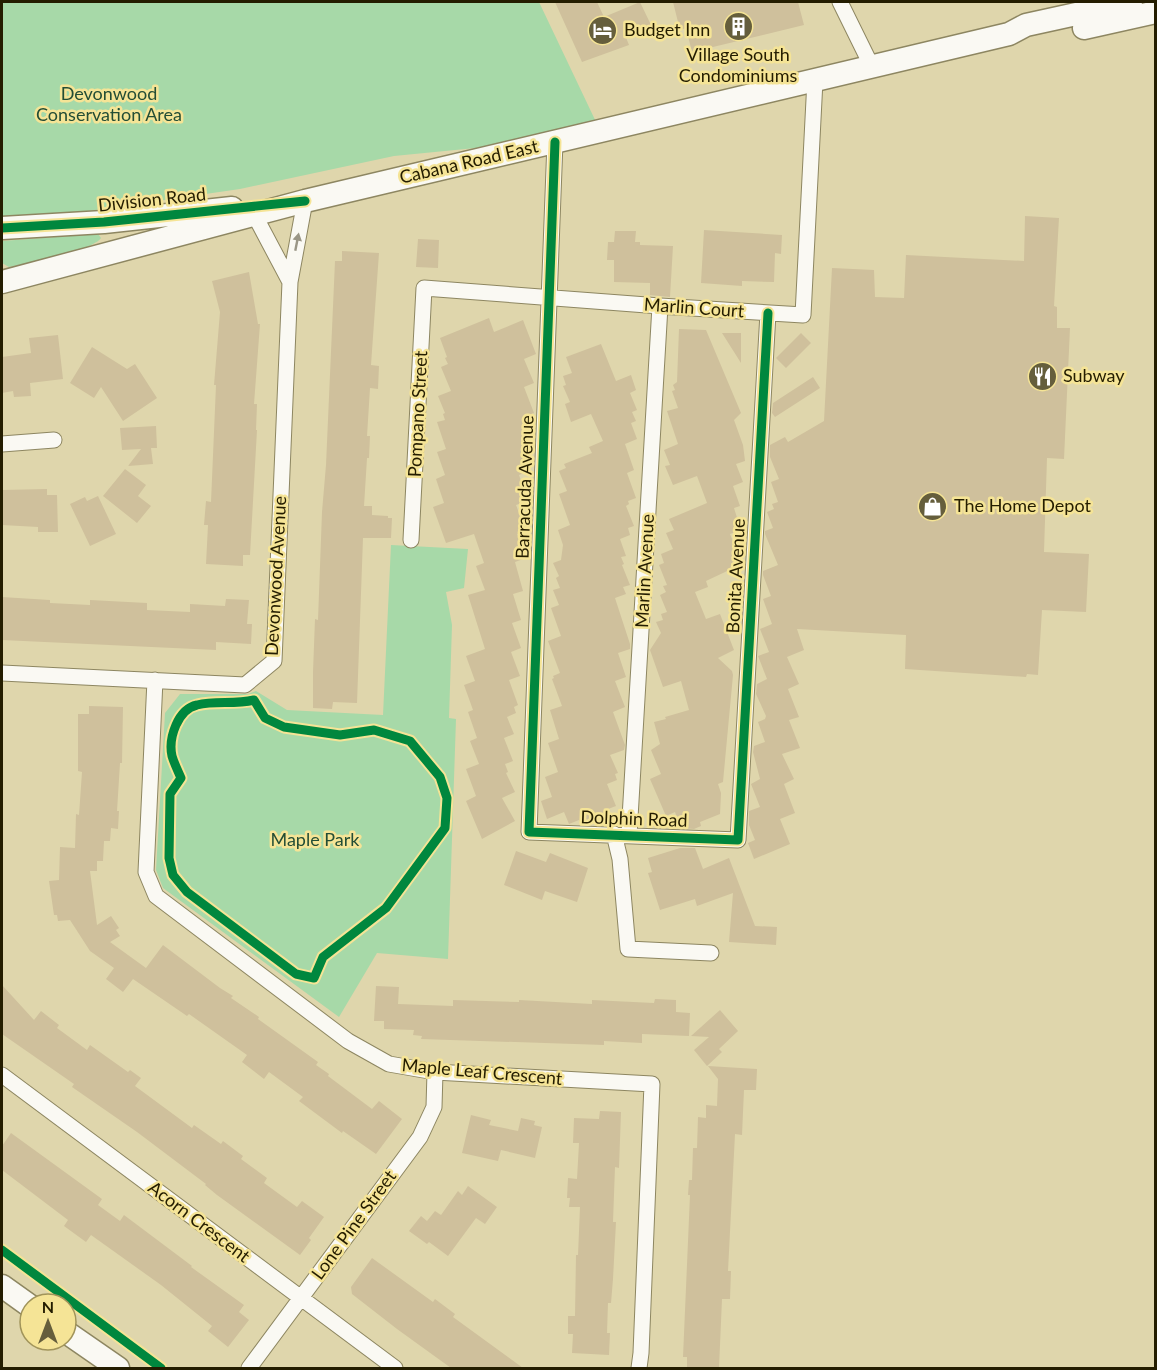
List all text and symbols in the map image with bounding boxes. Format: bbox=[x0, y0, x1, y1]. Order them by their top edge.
building icon: Village South Condominiums bbox=[722, 10, 754, 42]
hotel icon: Budget Inn bbox=[587, 14, 619, 46]
place label: Budget Inn bbox=[624, 18, 710, 40]
place label: Village South Condominiums bbox=[679, 43, 797, 86]
park label: Devonwood Conservation Area bbox=[36, 82, 182, 125]
street label: Cabana Road East bbox=[397, 134, 541, 188]
street label: Division Road bbox=[97, 182, 207, 216]
one-way arrow bbox=[293, 232, 302, 251]
street label: Marlin Court bbox=[643, 293, 745, 322]
street label: Pompano Street bbox=[403, 350, 431, 478]
restaurant icon: Subway bbox=[1026, 360, 1058, 392]
place label: Subway bbox=[1063, 364, 1125, 386]
street label: Barracuda Avenue bbox=[511, 415, 537, 559]
shop icon: The Home Depot bbox=[917, 490, 949, 522]
place label: The Home Depot bbox=[954, 494, 1091, 516]
street label: Devonwood Avenue bbox=[260, 495, 290, 657]
street label: Marlin Avenue bbox=[630, 513, 658, 629]
street label: Bonita Avenue bbox=[721, 518, 749, 634]
street label: Dolphin Road bbox=[580, 805, 688, 831]
park label: Maple Park bbox=[270, 828, 360, 850]
street label: Maple Leaf Crescent bbox=[401, 1053, 564, 1089]
street label: Lone Pine Street bbox=[306, 1165, 400, 1283]
street label: Acorn Crescent bbox=[144, 1176, 255, 1267]
north arrow bbox=[18, 1292, 78, 1352]
text: N bbox=[42, 1297, 54, 1316]

